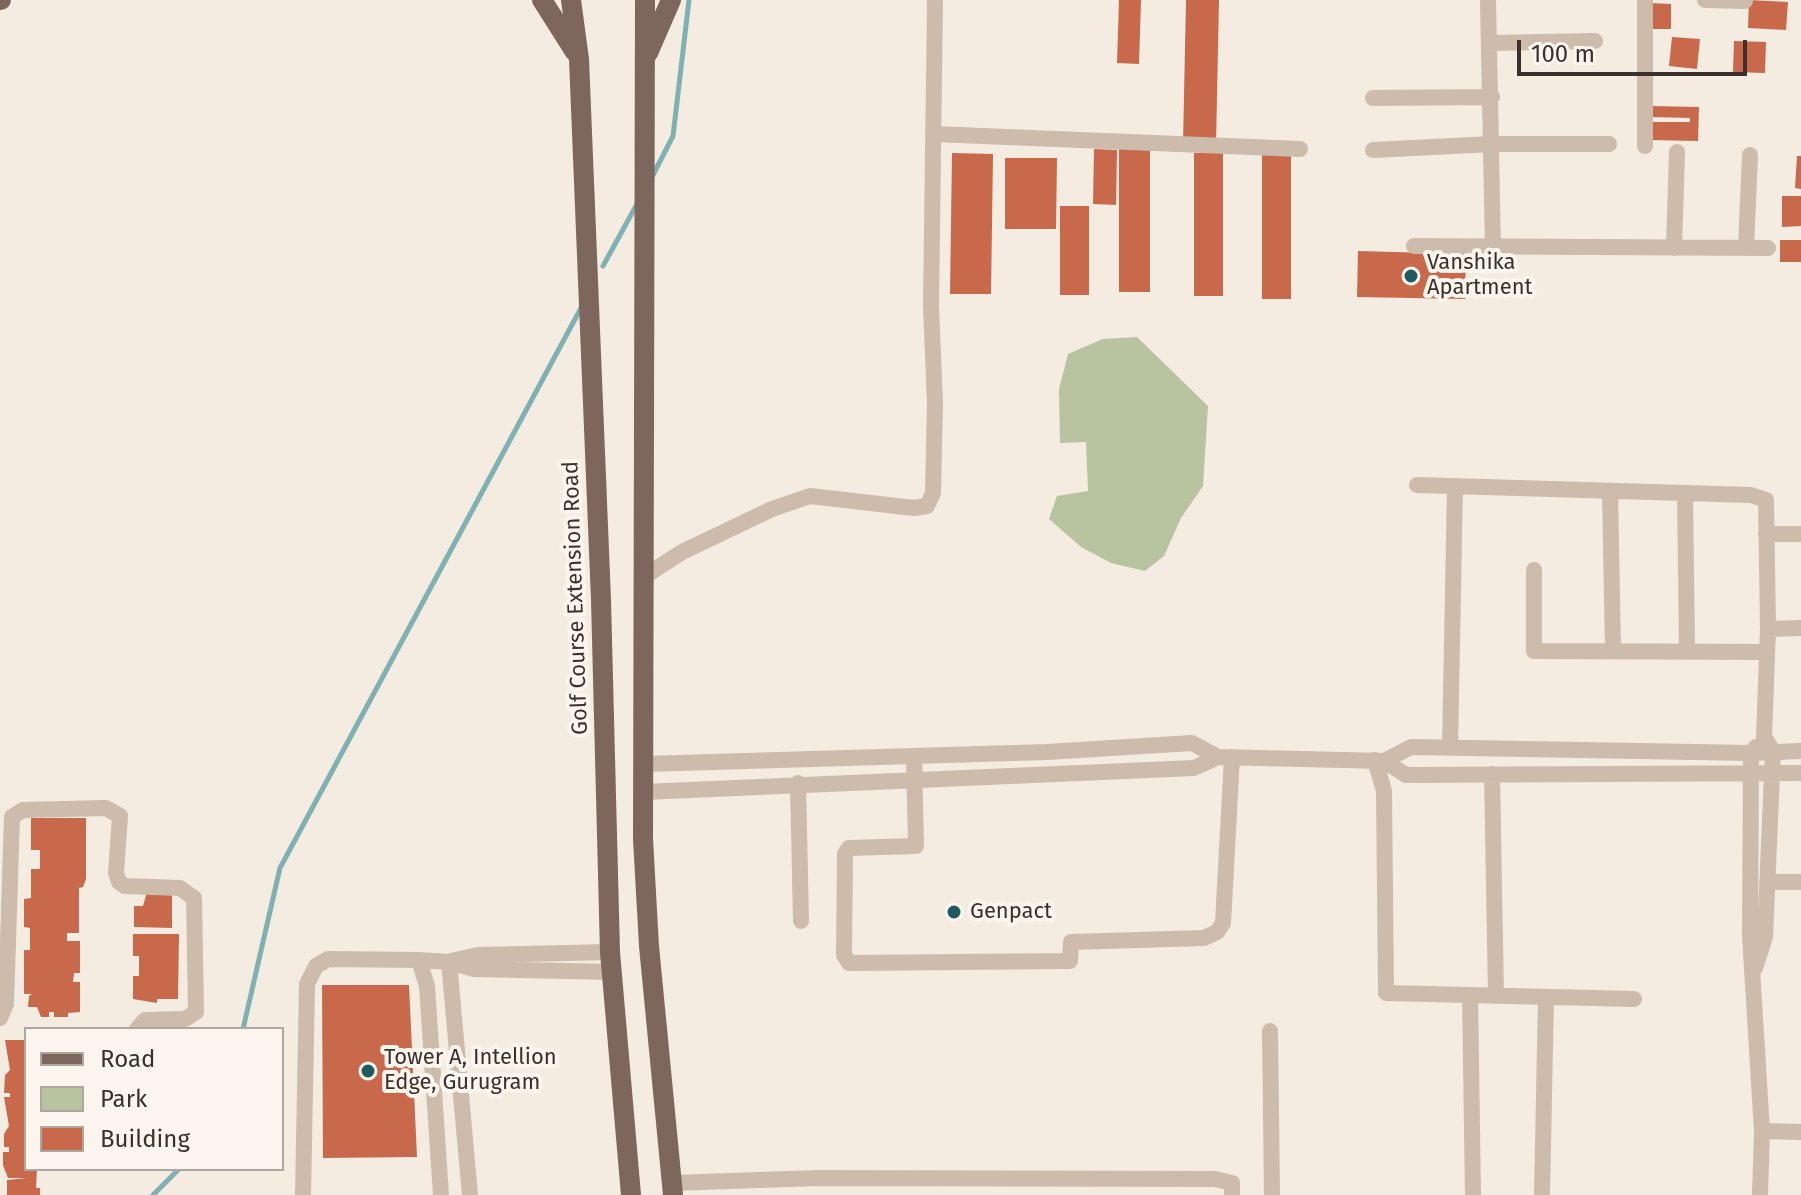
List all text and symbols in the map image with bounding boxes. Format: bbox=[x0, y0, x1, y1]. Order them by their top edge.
scale bar bbox=[1521, 24, 1751, 74]
text: 100 m bbox=[1531, 40, 1595, 68]
place label: Vanshika Apartment bbox=[1427, 250, 1533, 302]
marker: Vanshika Apartment bbox=[1402, 267, 1420, 285]
street label: Golf Course Extension Road bbox=[558, 461, 594, 735]
place label: Genpact bbox=[970, 899, 1052, 925]
marker: Genpact bbox=[945, 903, 963, 921]
legend bbox=[24, 1027, 284, 1171]
text: Road bbox=[100, 1045, 155, 1073]
place label: Tower A, Intellion Edge, Gurugram bbox=[384, 1045, 557, 1096]
marker: Tower A, Intellion Edge, Gurugram bbox=[359, 1062, 377, 1080]
text: Park bbox=[100, 1085, 147, 1113]
text: Building bbox=[100, 1125, 190, 1153]

